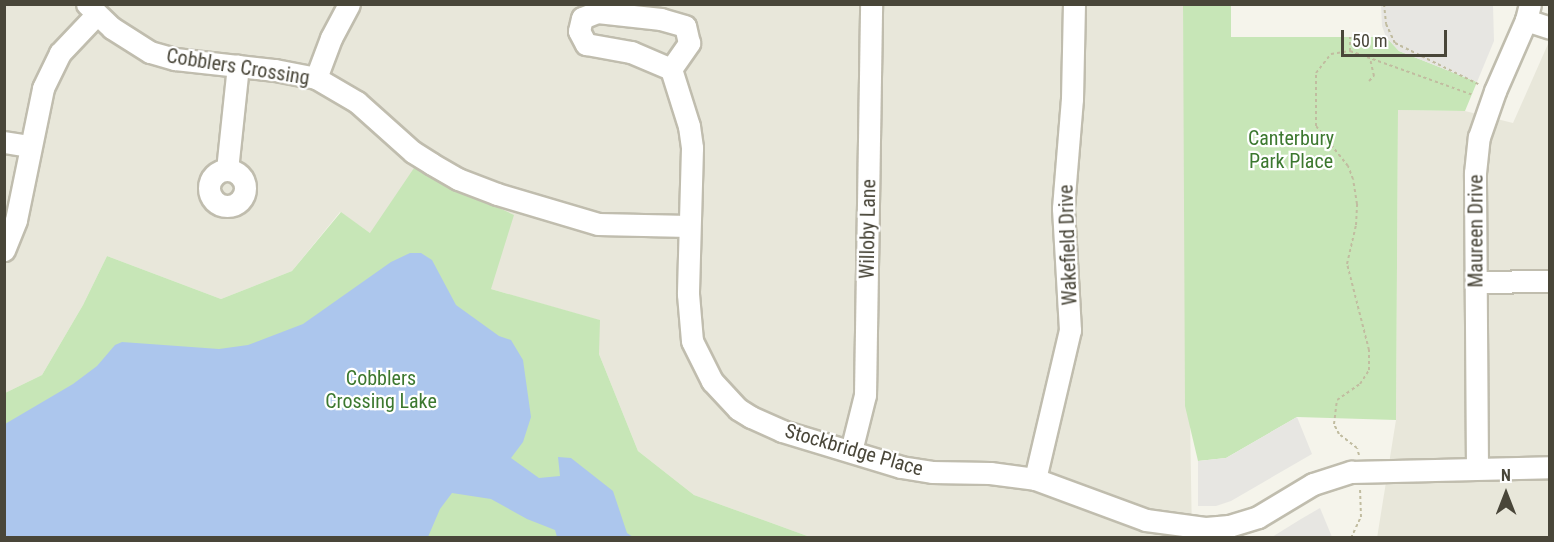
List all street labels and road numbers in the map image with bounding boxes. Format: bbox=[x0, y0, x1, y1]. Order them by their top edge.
street label: Cobblers Crossing bbox=[165, 44, 311, 90]
street label: Maureen Drive bbox=[1464, 174, 1488, 288]
street label: Willoby Lane bbox=[855, 179, 881, 279]
street label: Wakefield Drive bbox=[1054, 184, 1082, 306]
street label: Stockbridge Place bbox=[782, 419, 926, 481]

